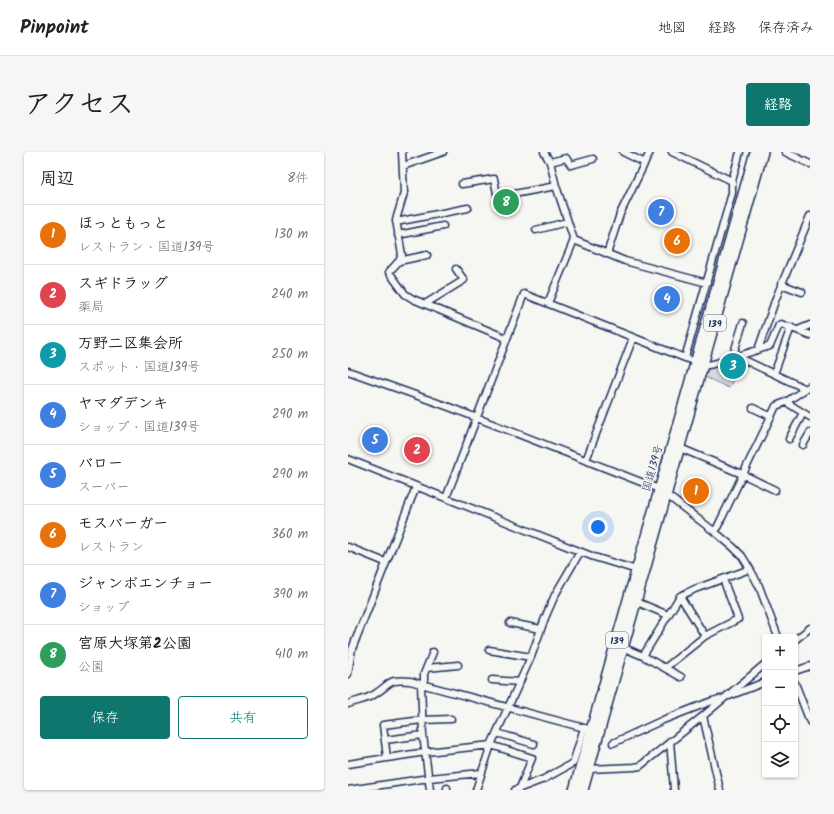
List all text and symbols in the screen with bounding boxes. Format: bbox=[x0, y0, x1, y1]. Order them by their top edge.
text: Pinpoint bbox=[20, 13, 89, 43]
text: 地図 bbox=[658, 17, 686, 39]
text: 経路 bbox=[708, 17, 736, 39]
text: 保存済み bbox=[758, 17, 814, 39]
text: アクセス bbox=[24, 83, 134, 128]
button: 経路 bbox=[746, 83, 810, 126]
text: 周辺 bbox=[40, 166, 74, 193]
text: 8件 bbox=[287, 168, 308, 189]
pin: 8 bbox=[493, 187, 519, 217]
pin: 7 bbox=[648, 197, 674, 227]
text: ほっともっと bbox=[78, 212, 168, 236]
text: 1 bbox=[51, 224, 55, 245]
text: 130 m bbox=[274, 224, 308, 245]
pin: 6 bbox=[664, 226, 690, 256]
text: レストラン · 国道139号 bbox=[78, 237, 214, 258]
text: スギドラッグ bbox=[78, 272, 168, 296]
text: 2 bbox=[49, 284, 57, 305]
text: 240 m bbox=[271, 284, 308, 305]
pin: 4 bbox=[654, 284, 680, 314]
text: 薬局 bbox=[78, 297, 104, 318]
road number: 139 bbox=[704, 315, 726, 331]
text: 万野二区集会所 bbox=[78, 332, 183, 356]
text: 3 bbox=[49, 344, 57, 365]
text: 250 m bbox=[271, 344, 308, 365]
pin: 3 bbox=[720, 351, 746, 381]
text: スポット · 国道139号 bbox=[78, 357, 200, 378]
text: ヤマダデンキ bbox=[78, 392, 168, 416]
text: 4 bbox=[49, 404, 57, 425]
text: 290 m bbox=[272, 404, 308, 425]
text: ショップ · 国道139号 bbox=[78, 417, 200, 438]
pin: 5 bbox=[362, 425, 388, 455]
pin: 2 bbox=[404, 435, 430, 465]
street label: 国道139号 bbox=[638, 443, 668, 494]
text: バロー bbox=[78, 452, 123, 476]
text: 5 bbox=[50, 464, 56, 485]
text: 290 m bbox=[272, 464, 308, 485]
pin: 1 bbox=[683, 476, 709, 506]
text: スーパー bbox=[78, 477, 129, 498]
text: モスバーガー bbox=[78, 512, 168, 536]
your location bbox=[588, 517, 608, 537]
text: 6 bbox=[49, 524, 57, 545]
text: 360 m bbox=[271, 524, 308, 545]
text: レストラン bbox=[78, 537, 144, 558]
text: ジャンボエンチョー bbox=[78, 572, 213, 596]
text: 7 bbox=[50, 584, 56, 605]
text: 390 m bbox=[272, 584, 308, 605]
text: ショップ bbox=[78, 597, 129, 618]
text: 宮原大塚第2公園 bbox=[78, 632, 192, 656]
road number: 139 bbox=[606, 632, 628, 648]
map controls bbox=[762, 634, 798, 778]
button: + bbox=[762, 634, 798, 670]
text: 8 bbox=[49, 644, 57, 665]
text: 410 m bbox=[275, 644, 308, 665]
text: 公園 bbox=[78, 657, 104, 678]
button: − bbox=[762, 670, 798, 706]
button: 保存 bbox=[40, 696, 170, 739]
button: 共有 bbox=[178, 696, 308, 739]
button: locate bbox=[762, 706, 798, 742]
button: layers bbox=[762, 742, 798, 778]

